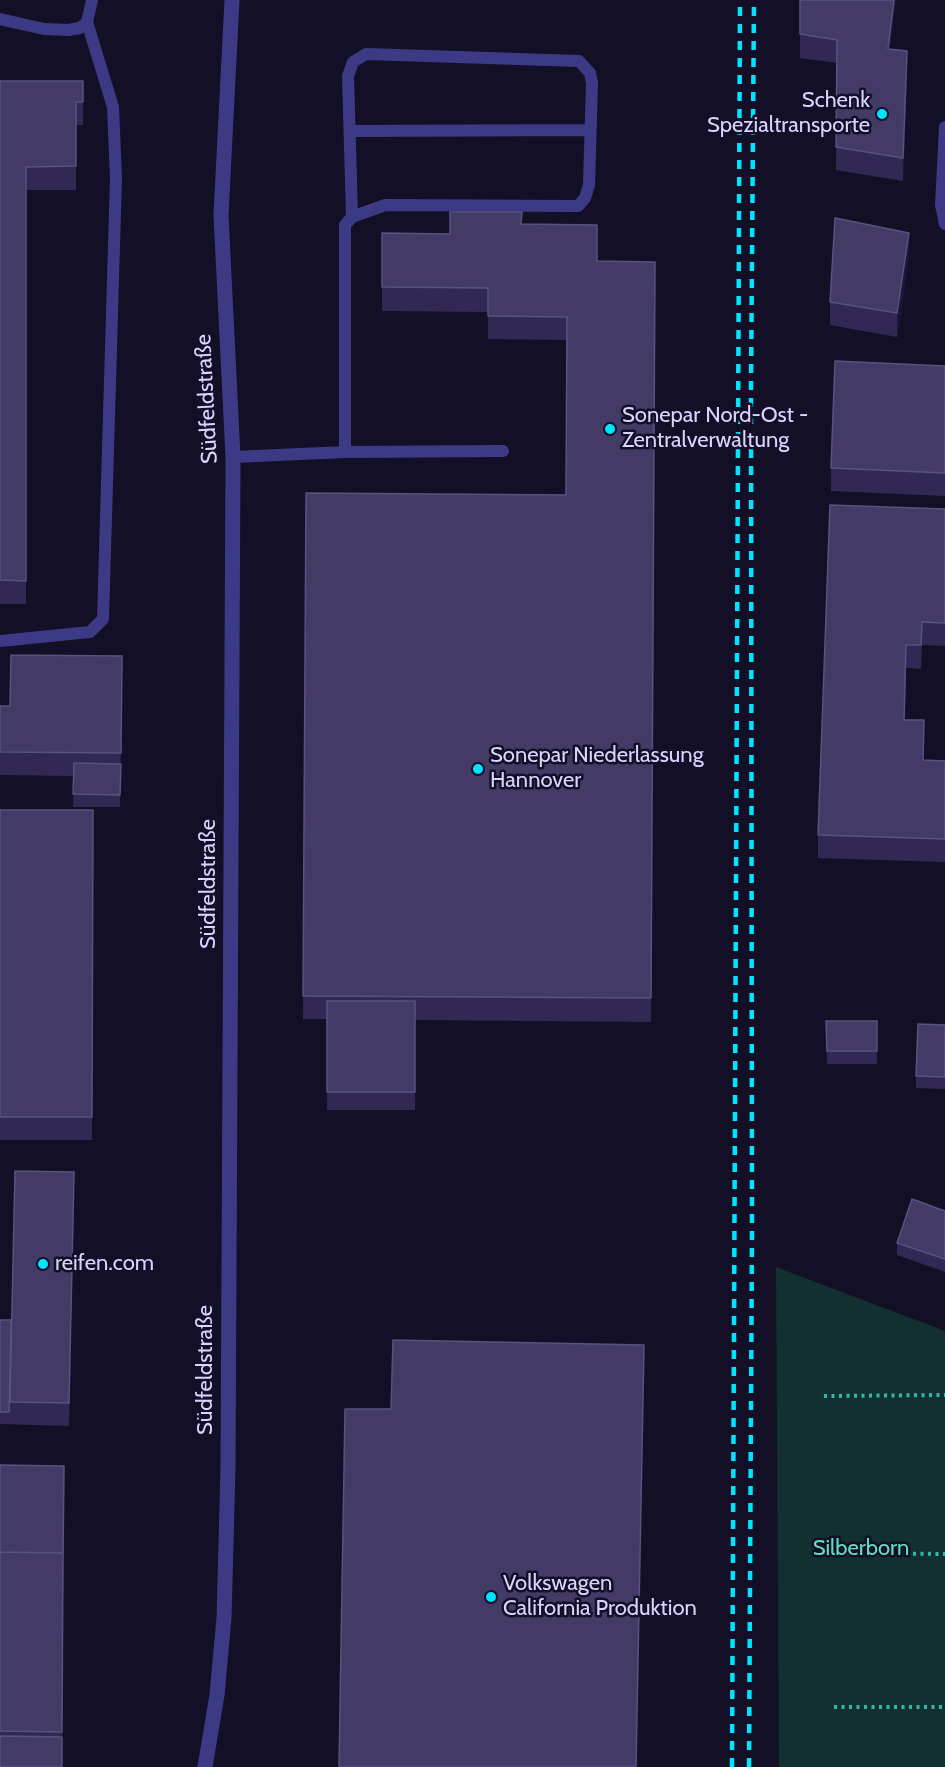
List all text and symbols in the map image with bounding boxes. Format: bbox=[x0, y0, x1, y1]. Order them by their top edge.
place label: Schenk Spezialtransporte bbox=[707, 88, 870, 140]
marker: Schenk Spezialtransporte bbox=[875, 107, 889, 121]
street label: Südfeldstraße bbox=[190, 333, 224, 465]
place label: Sonepar Nord-Ost - Zentralverwaltung bbox=[622, 403, 808, 454]
marker: Sonepar Nord-Ost - Zentralverwaltung bbox=[603, 422, 617, 436]
place label: Sonepar Niederlassung Hannover bbox=[490, 743, 704, 794]
marker: Sonepar Niederlassung Hannover bbox=[471, 762, 485, 776]
street label: Südfeldstraße bbox=[196, 819, 222, 949]
place label: reifen.com bbox=[55, 1251, 154, 1277]
marker: reifen.com bbox=[36, 1257, 50, 1271]
street label: Südfeldstraße bbox=[193, 1305, 219, 1435]
park label: Silberborn bbox=[813, 1536, 909, 1562]
place label: Volkswagen California Produktion bbox=[503, 1571, 697, 1622]
marker: Volkswagen California Produktion bbox=[484, 1590, 498, 1604]

